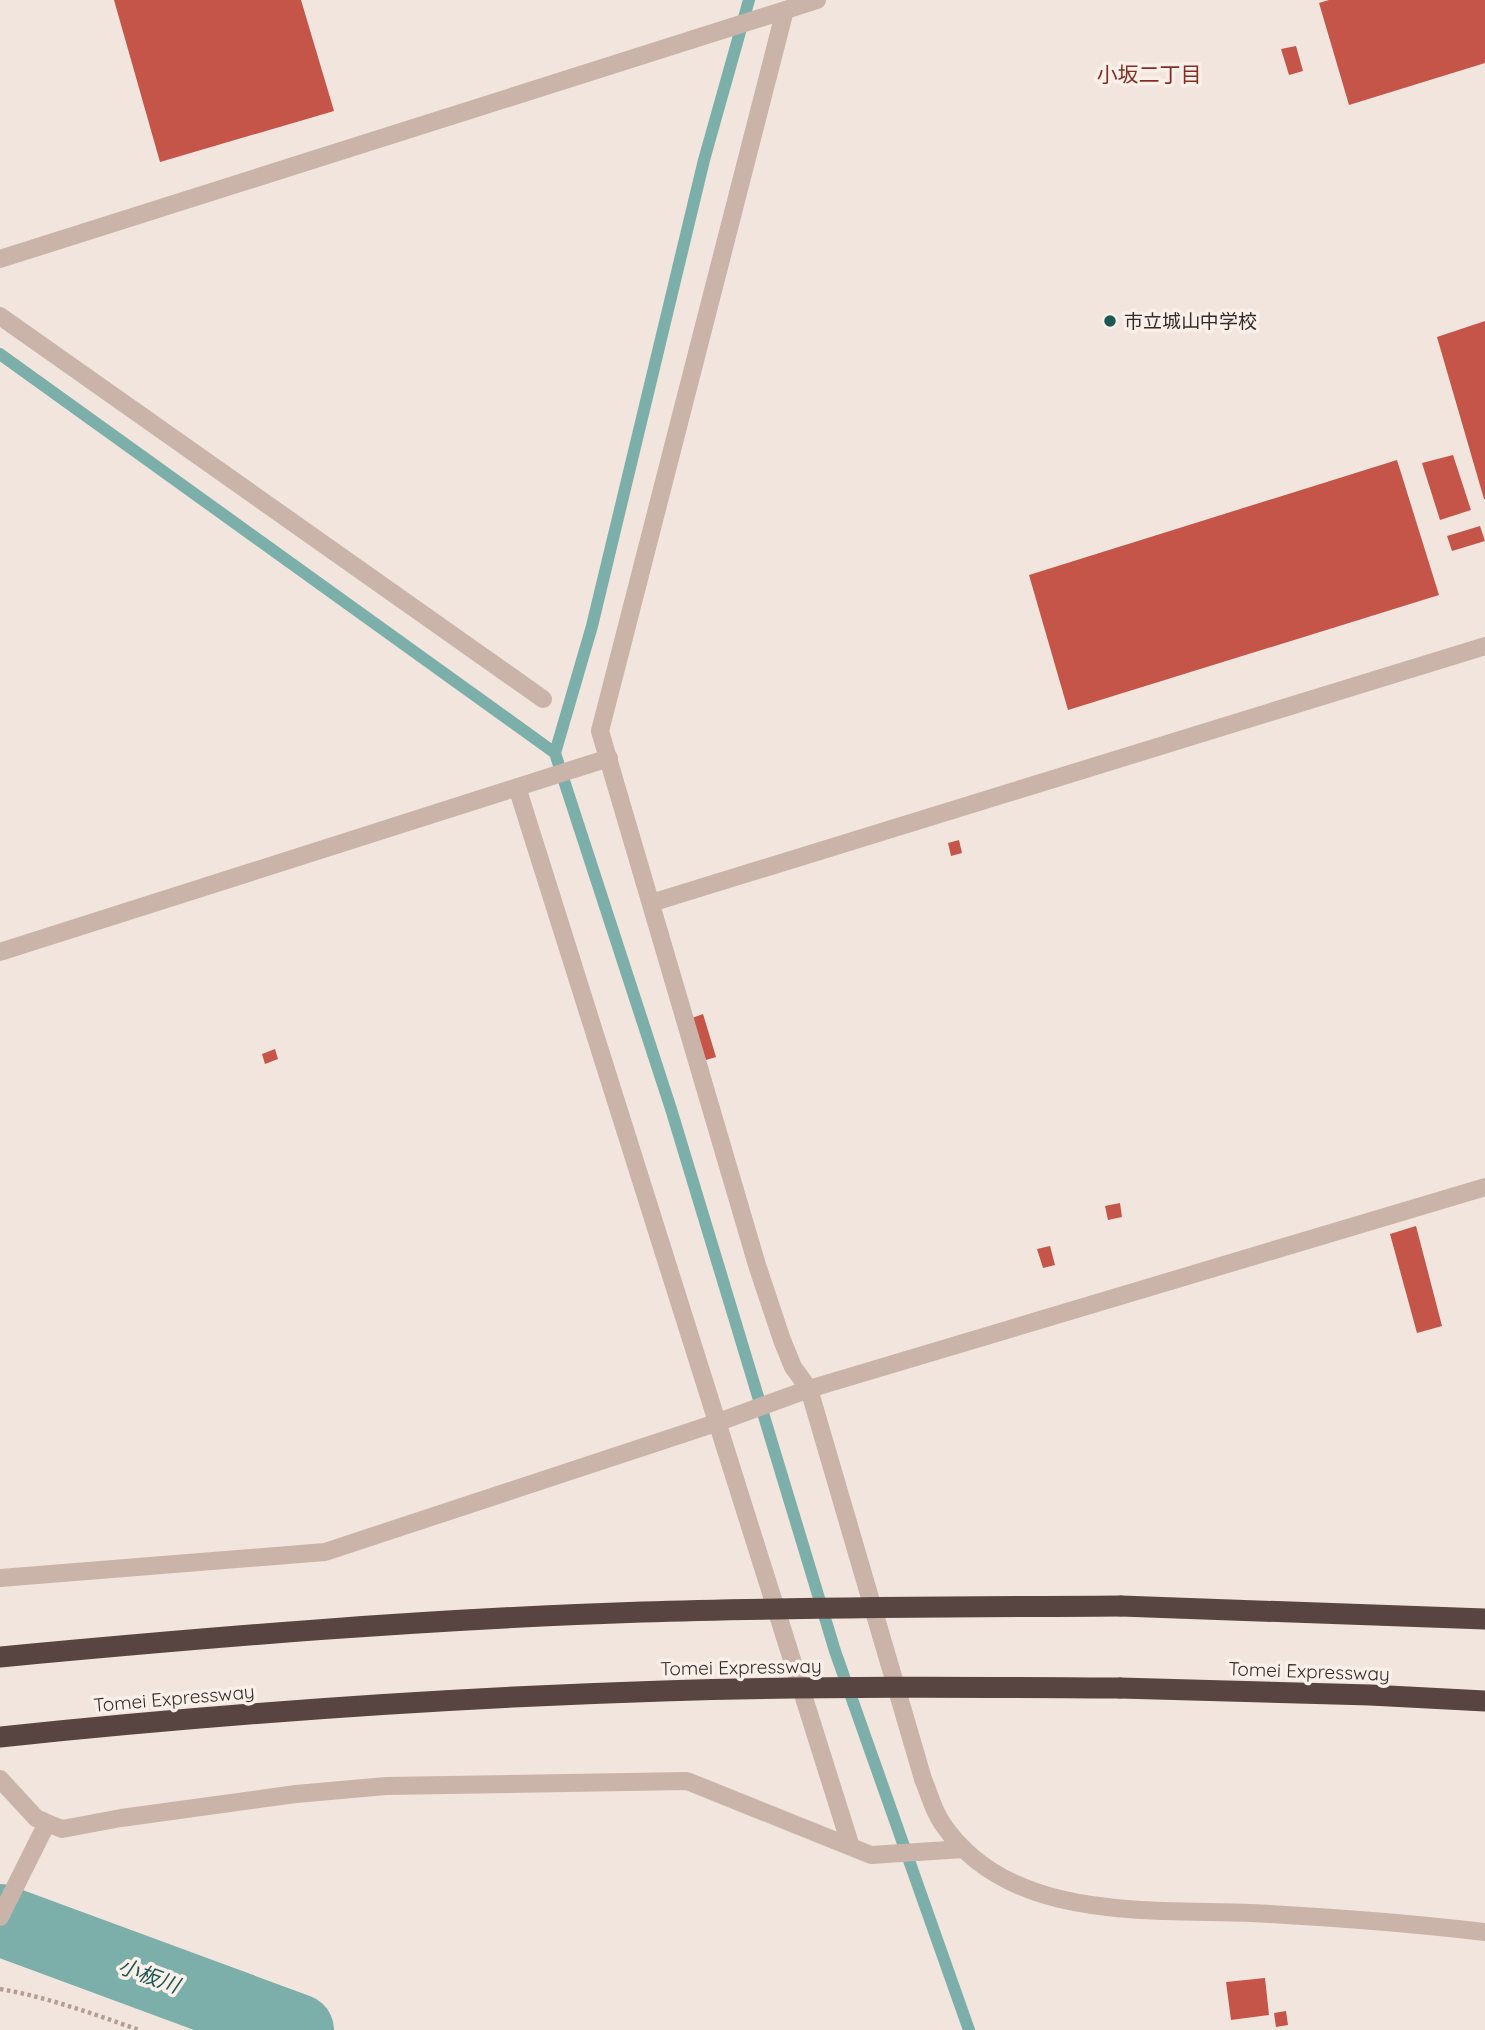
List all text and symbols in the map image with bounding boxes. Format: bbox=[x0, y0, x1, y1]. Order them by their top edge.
district label: 小坂二丁目 bbox=[1097, 61, 1202, 87]
place label: 市立城山中学校 bbox=[1124, 309, 1257, 333]
marker: 市立城山中学校 bbox=[1102, 313, 1118, 329]
street label: Tomei Expressway bbox=[660, 1654, 822, 1680]
street label: Tomei Expressway bbox=[1228, 1656, 1390, 1686]
street label: Tomei Expressway bbox=[92, 1679, 256, 1717]
water label: 小板川 bbox=[115, 1952, 185, 1999]

